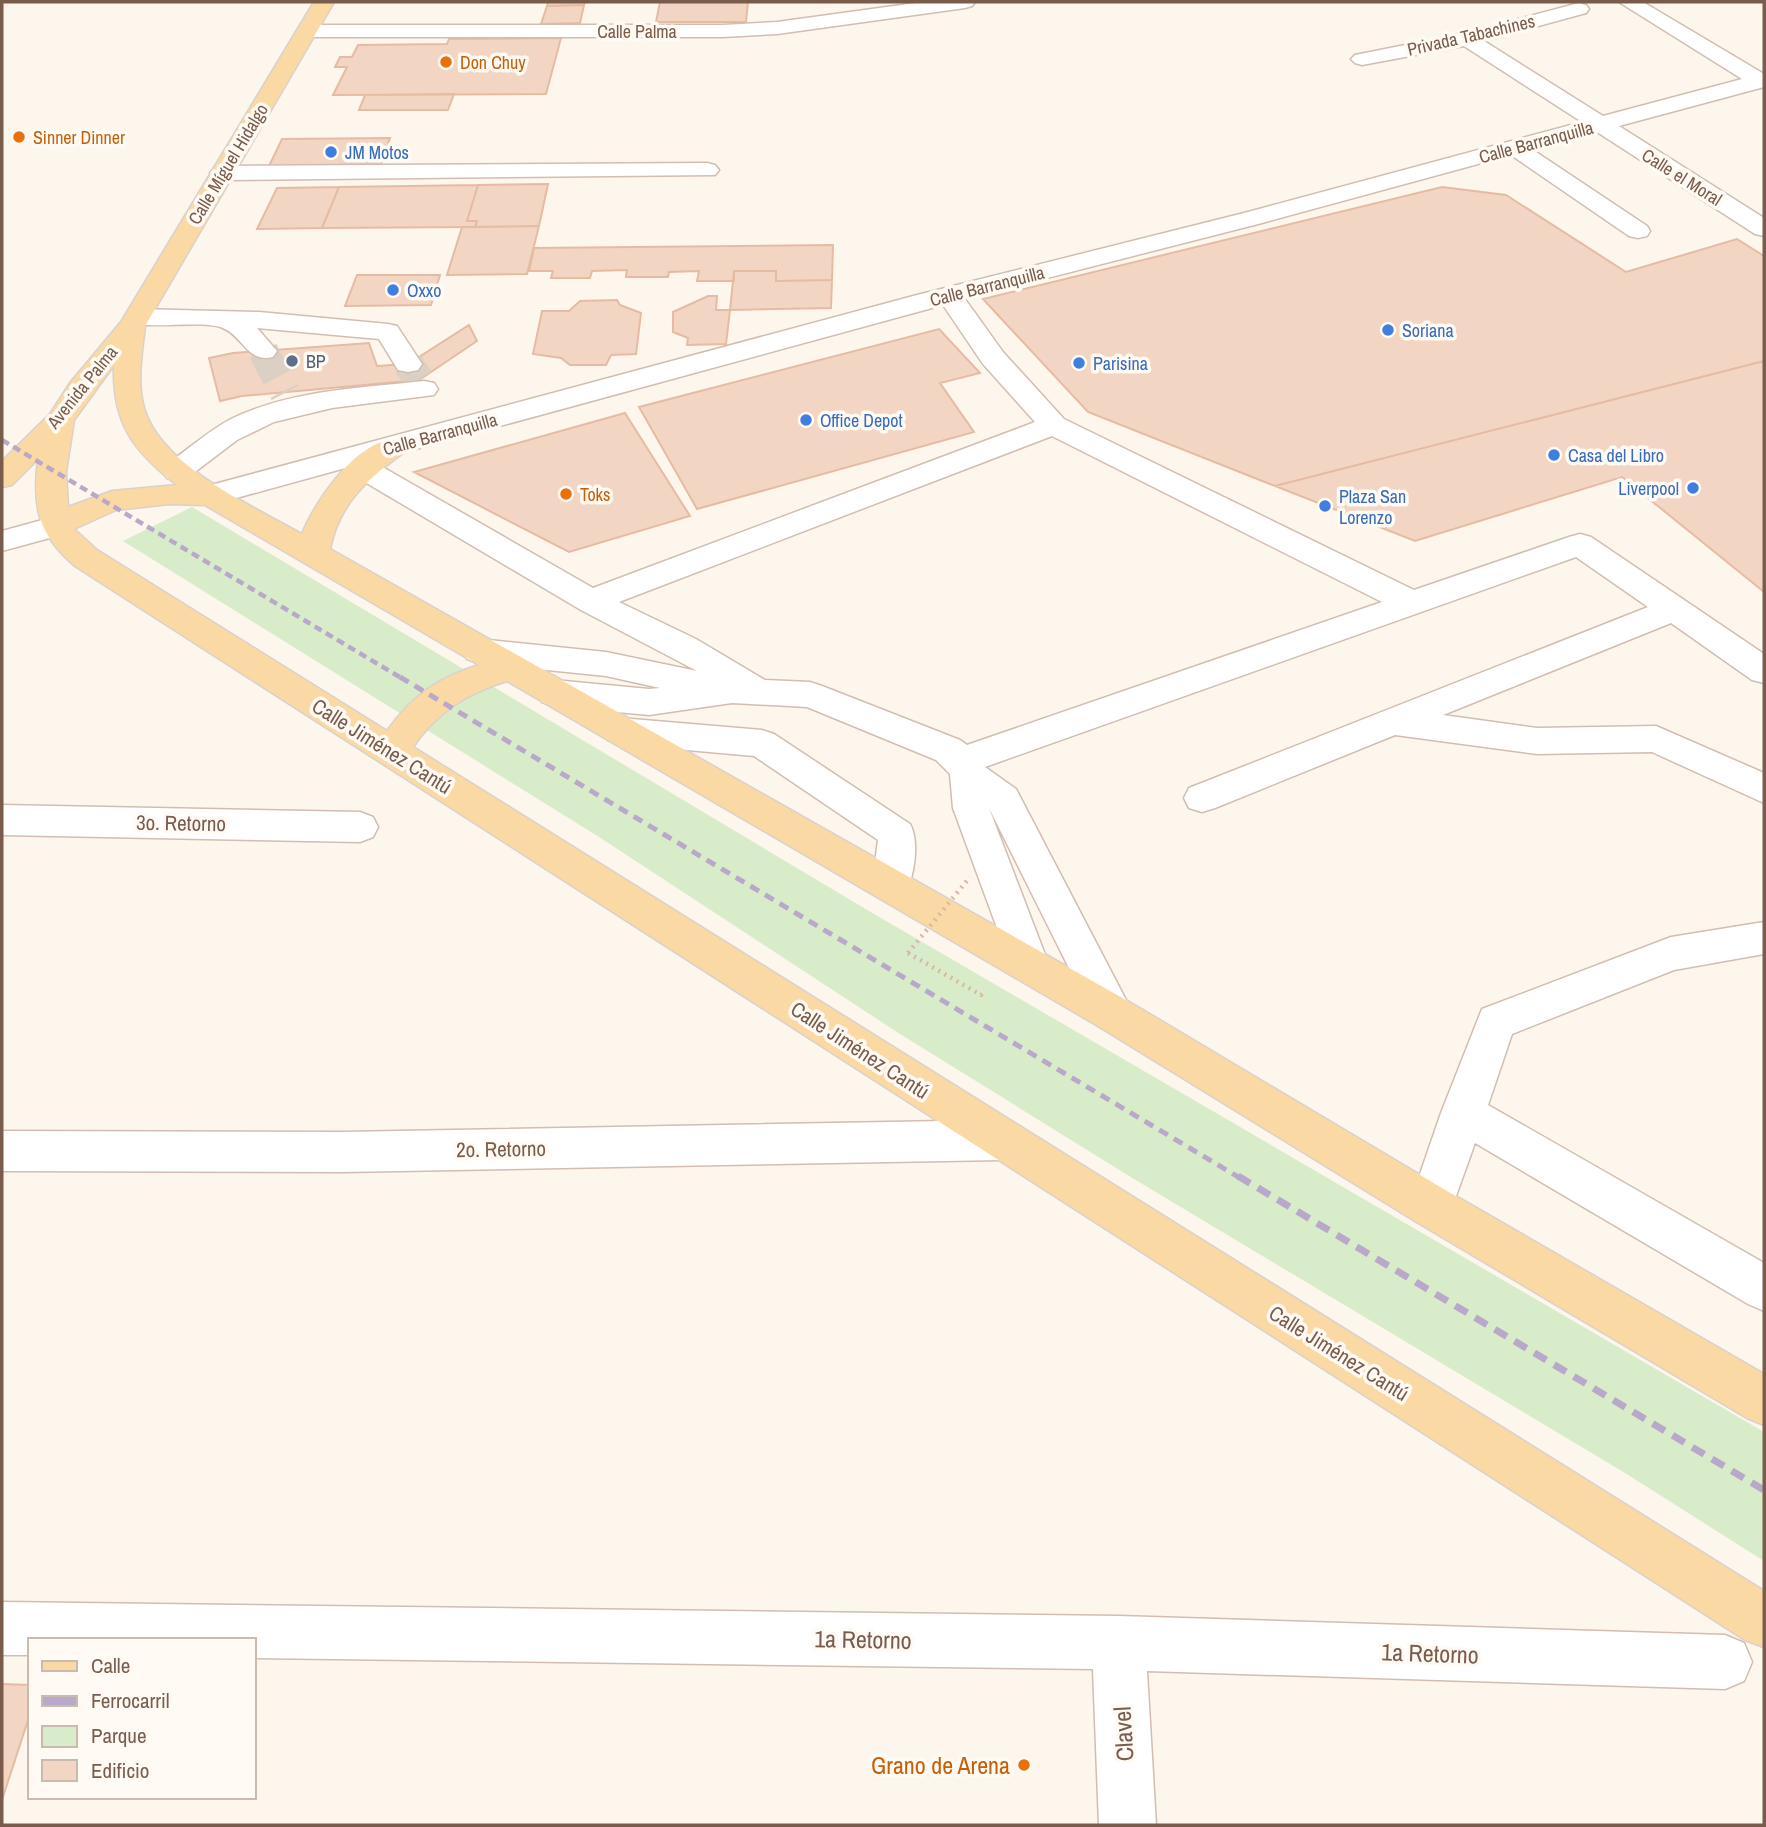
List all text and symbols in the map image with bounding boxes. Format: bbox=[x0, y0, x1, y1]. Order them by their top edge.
street label: Privada Tabachines bbox=[1405, 8, 1537, 62]
street label: Calle Palma bbox=[597, 19, 677, 44]
place label: Don Chuy bbox=[460, 50, 526, 75]
marker: Don Chuy bbox=[438, 54, 454, 70]
street label: Calle Míguel Hidalgo bbox=[182, 99, 274, 229]
street label: Calle Barranquilla bbox=[1476, 115, 1596, 169]
place label: Sinner Dinner bbox=[33, 125, 125, 150]
marker: Sinner Dinner bbox=[11, 129, 27, 145]
place label: JM Motos bbox=[345, 140, 409, 165]
street label: Calle el Moral bbox=[1637, 142, 1727, 212]
marker: JM Motos bbox=[323, 144, 339, 160]
street label: Calle Barranquilla bbox=[927, 260, 1047, 312]
place label: Oxxo bbox=[407, 278, 441, 303]
marker: Oxxo bbox=[385, 282, 401, 298]
place label: Soriana bbox=[1402, 318, 1454, 343]
marker: Soriana bbox=[1380, 322, 1396, 338]
street label: Avenida Palma bbox=[40, 340, 123, 434]
place label: BP bbox=[306, 349, 326, 374]
place label: Parisina bbox=[1093, 351, 1148, 376]
marker: BP bbox=[284, 353, 300, 369]
marker: Parisina bbox=[1071, 355, 1087, 371]
street label: Calle Barranquilla bbox=[380, 407, 500, 461]
place label: Office Depot bbox=[820, 408, 903, 433]
marker: Office Depot bbox=[798, 412, 814, 428]
place label: Casa del Libro bbox=[1568, 443, 1664, 468]
marker: Casa del Libro bbox=[1546, 447, 1562, 463]
place label: Liverpool bbox=[1618, 476, 1679, 501]
marker: Liverpool bbox=[1685, 480, 1701, 496]
place label: Toks bbox=[580, 482, 610, 507]
place label: Plaza San Lorenzo bbox=[1339, 484, 1406, 530]
marker: Toks bbox=[558, 486, 574, 502]
marker: Plaza San Lorenzo bbox=[1317, 498, 1333, 514]
street label: Calle Jiménez Cantú bbox=[307, 691, 457, 801]
street label: 3o. Retorno bbox=[136, 808, 226, 838]
street label: Calle Jiménez Cantú bbox=[785, 994, 935, 1106]
street label: 2o. Retorno bbox=[456, 1134, 546, 1164]
street label: Calle Jiménez Cantú bbox=[1264, 1298, 1414, 1408]
street label: 1a Retorno bbox=[814, 1622, 912, 1656]
street label: 1a Retorno bbox=[1381, 1635, 1479, 1671]
legend bbox=[28, 1638, 256, 1799]
text: Calle bbox=[91, 1651, 130, 1680]
text: Ferrocarril bbox=[91, 1686, 170, 1715]
street label: Clavel bbox=[1106, 1706, 1140, 1762]
text: Parque bbox=[91, 1721, 147, 1750]
place label: Grano de Arena bbox=[871, 1749, 1010, 1781]
text: Edificio bbox=[91, 1756, 149, 1785]
marker: Grano de Arena bbox=[1016, 1757, 1032, 1773]

